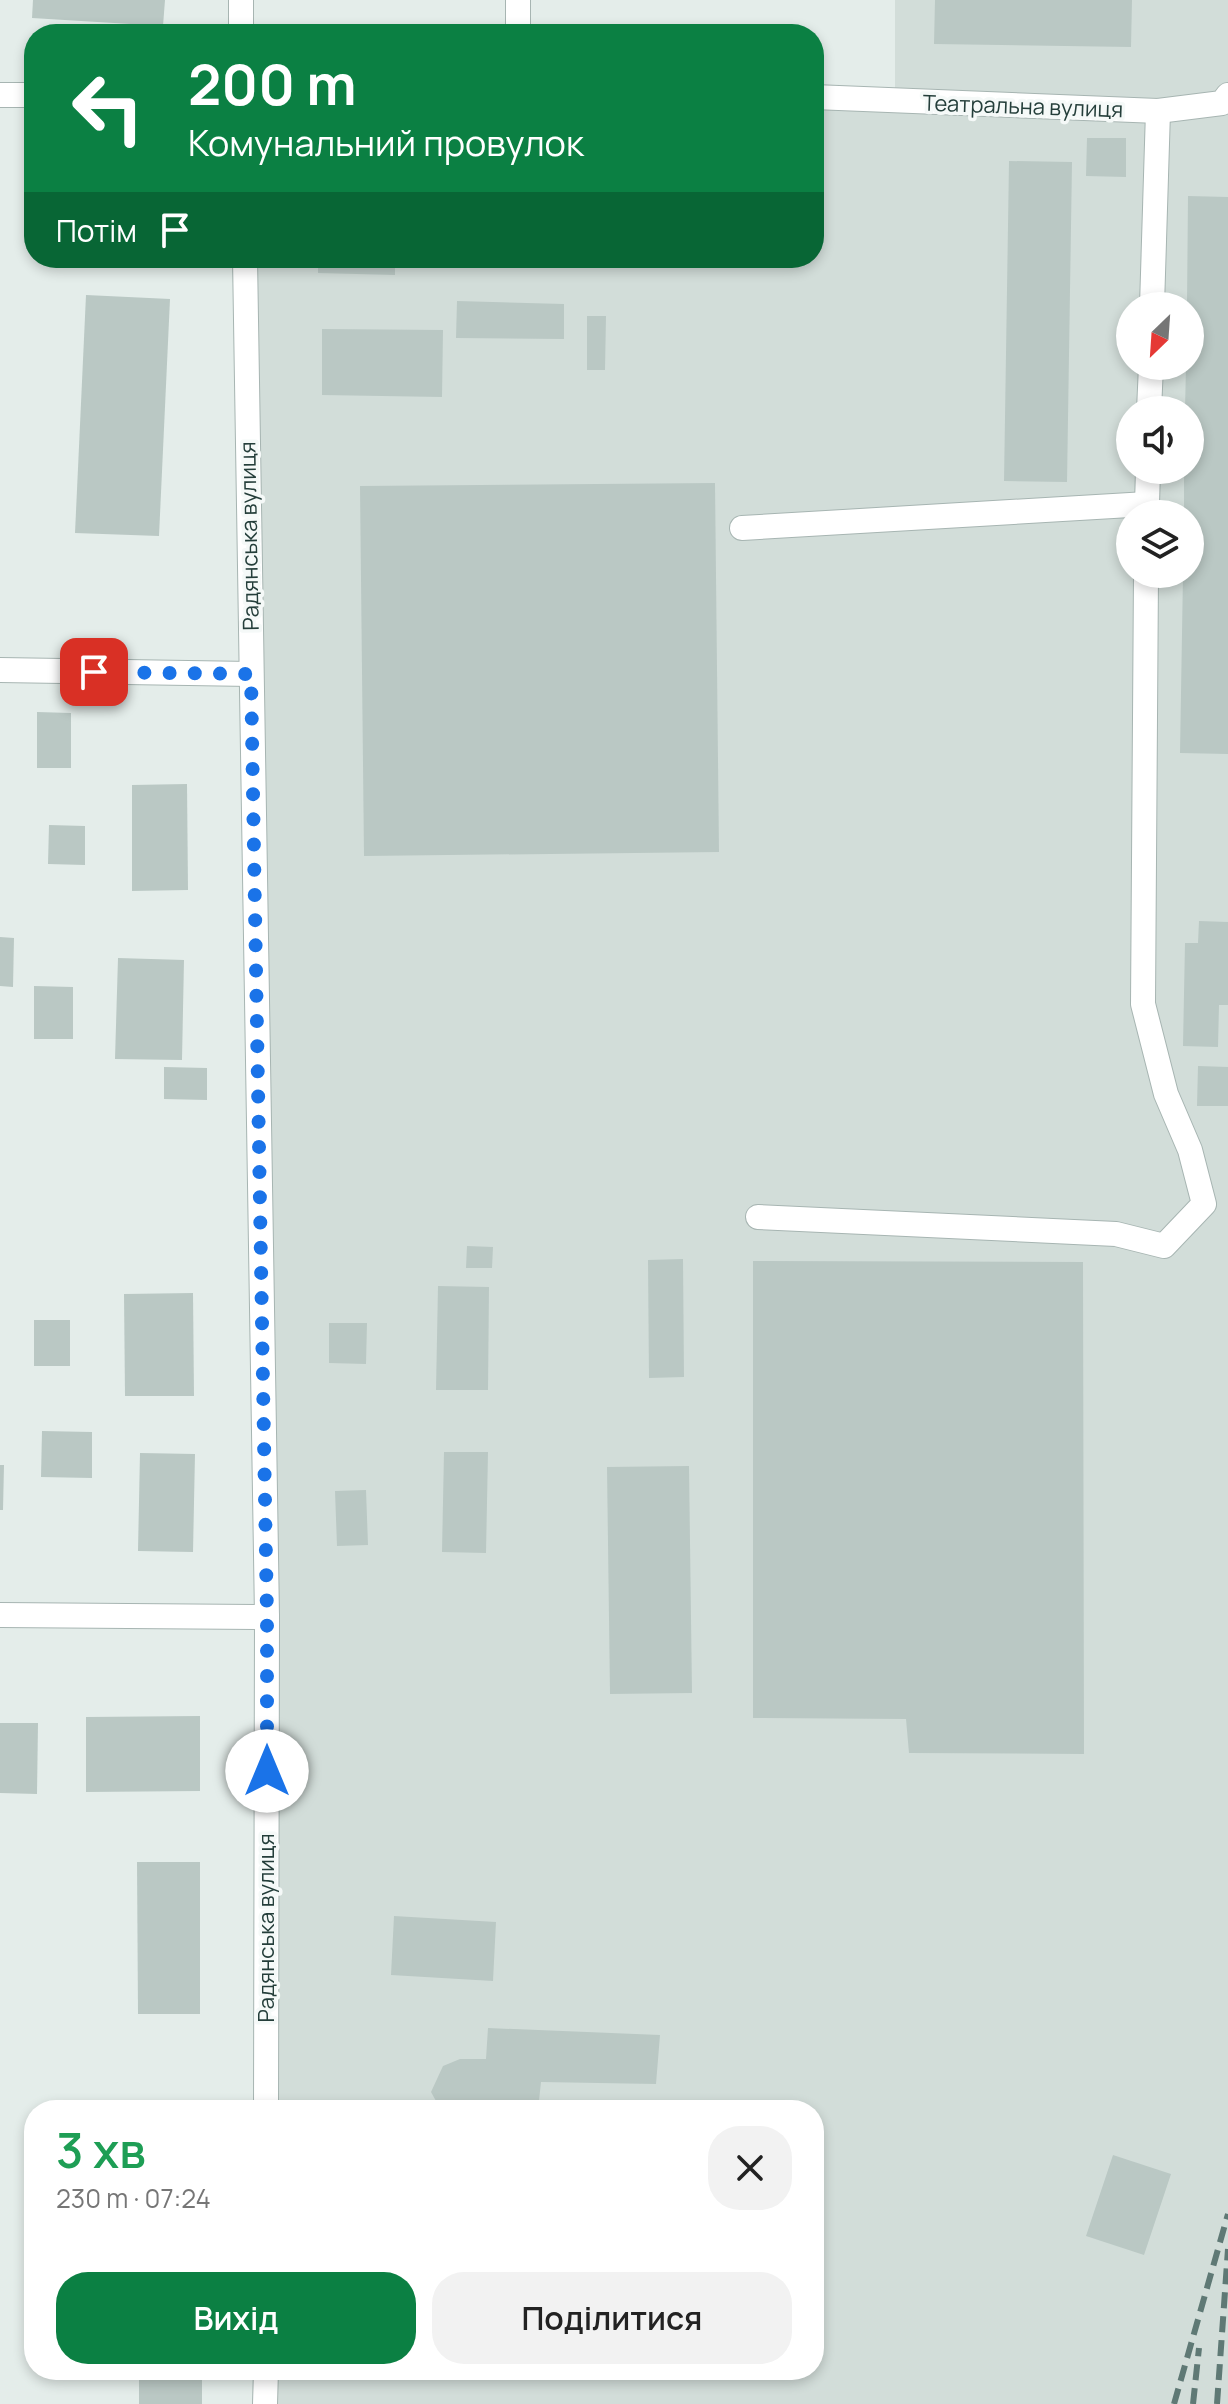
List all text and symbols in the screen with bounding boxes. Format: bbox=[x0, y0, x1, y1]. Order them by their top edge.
text: 200 m bbox=[188, 45, 357, 122]
icon: left bbox=[56, 56, 160, 160]
street label: Театральна вулиця bbox=[922, 88, 1124, 124]
text: Комунальний провулок bbox=[188, 118, 584, 167]
icon: arrive bbox=[153, 208, 197, 252]
text: Потім bbox=[56, 210, 137, 251]
north arrow bbox=[1116, 292, 1204, 380]
map controls bbox=[1116, 292, 1204, 588]
button: sound bbox=[1116, 396, 1204, 484]
street label: Радянська вулиця bbox=[232, 441, 266, 631]
button: layers bbox=[1116, 500, 1204, 588]
pin bbox=[60, 638, 128, 706]
icon: arrive bbox=[72, 650, 116, 694]
position arrow bbox=[225, 1729, 309, 1813]
street label: Радянська вулиця bbox=[251, 1833, 281, 2023]
text: 3 хв bbox=[56, 2117, 146, 2182]
button: close bbox=[708, 2126, 792, 2210]
text: 230 m · 07:24 bbox=[56, 2180, 211, 2216]
button: Вихід bbox=[56, 2272, 416, 2364]
button: Поділитися bbox=[432, 2272, 792, 2364]

